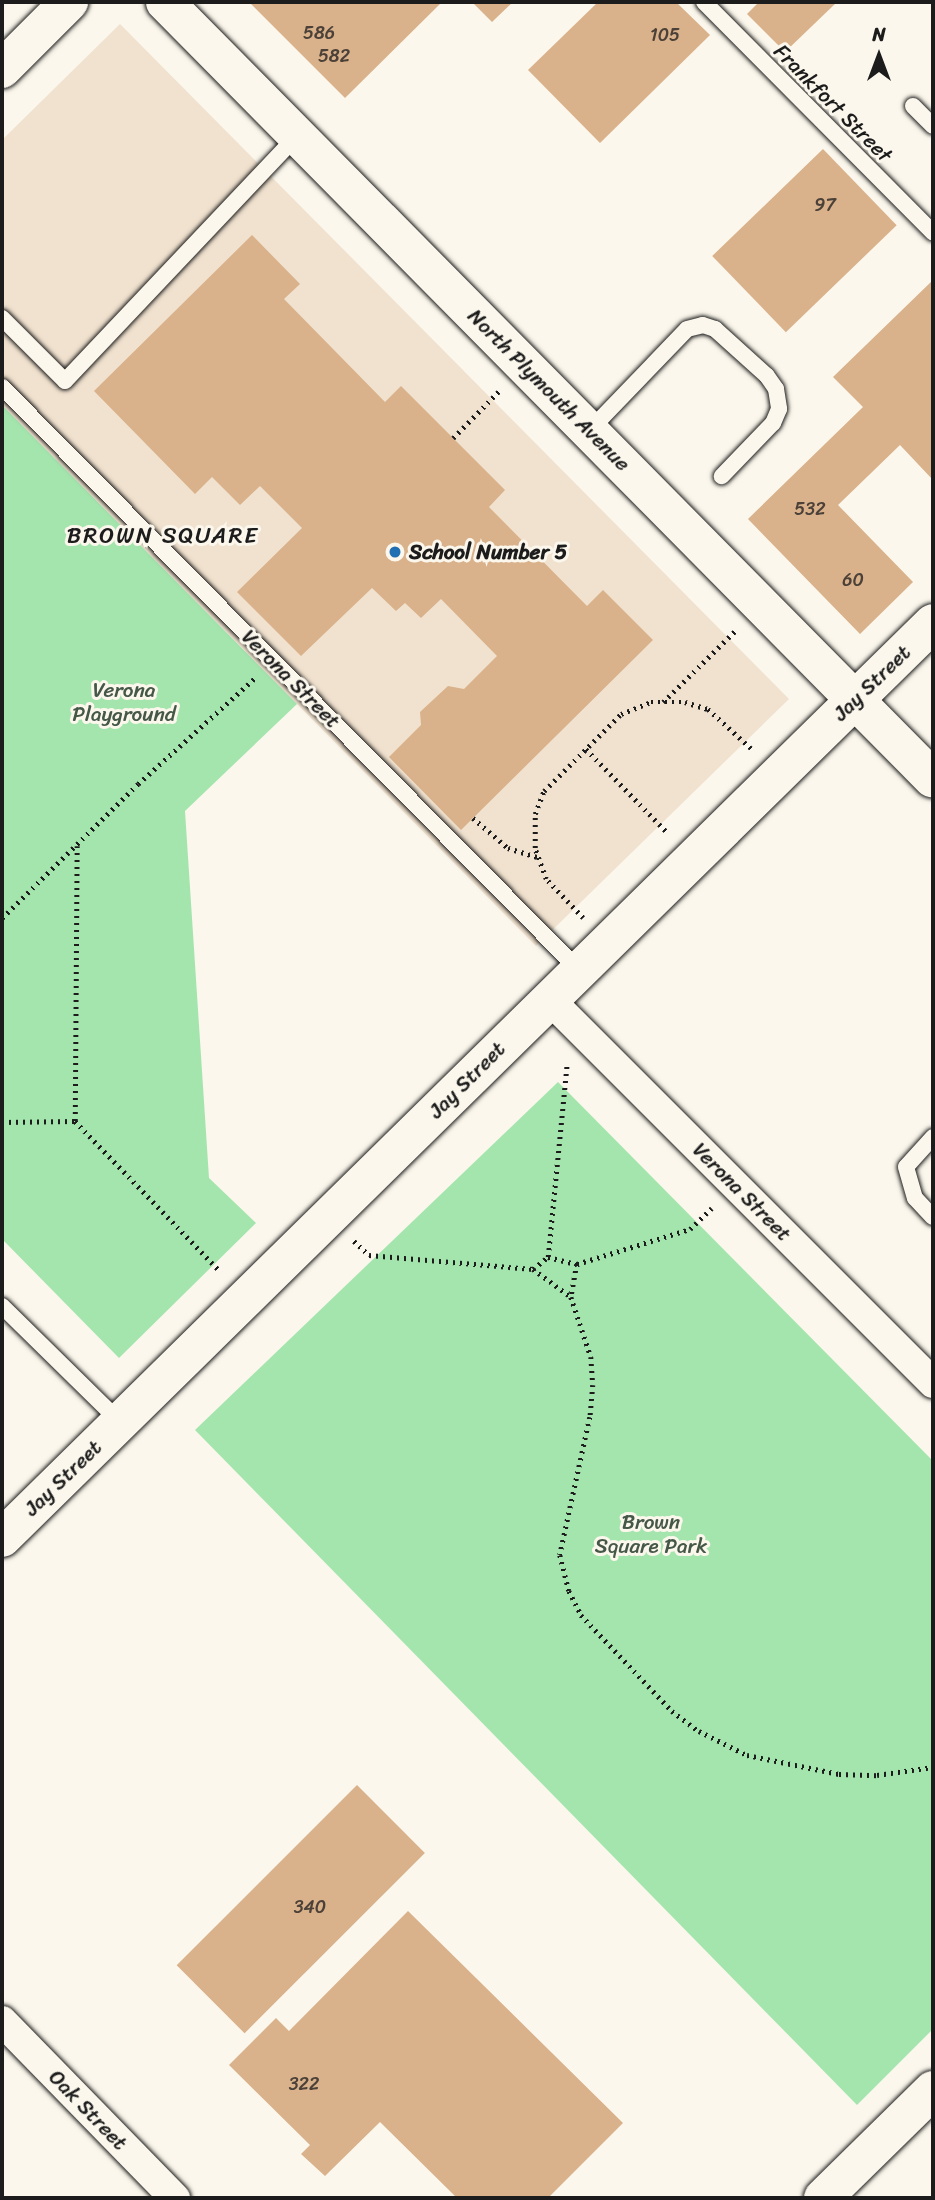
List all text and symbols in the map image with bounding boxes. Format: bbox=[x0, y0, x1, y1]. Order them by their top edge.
text: N bbox=[872, 18, 886, 51]
north arrow bbox=[844, 21, 914, 91]
house number: 586 bbox=[303, 22, 335, 44]
house number: 105 bbox=[650, 24, 680, 46]
street label: Frankfort Street bbox=[769, 39, 897, 167]
house number: 582 bbox=[318, 45, 350, 67]
house number: 97 bbox=[814, 194, 836, 216]
street label: North Plymouth Avenue bbox=[462, 303, 636, 477]
house number: 532 bbox=[794, 498, 826, 520]
district label: BROWN SQUARE bbox=[68, 522, 258, 550]
place label: School Number 5 bbox=[409, 539, 567, 565]
marker: School Number 5 bbox=[387, 544, 403, 560]
house number: 60 bbox=[842, 569, 864, 591]
street label: Verona Street bbox=[236, 624, 346, 734]
street label: Jay Street bbox=[828, 640, 916, 726]
park label: Verona Playground bbox=[72, 677, 176, 727]
street label: Jay Street bbox=[424, 1037, 510, 1123]
street label: Verona Street bbox=[687, 1137, 797, 1247]
street label: Jay Street bbox=[19, 1435, 107, 1521]
park label: Brown Square Park bbox=[595, 1509, 707, 1559]
house number: 340 bbox=[294, 1896, 326, 1918]
street label: Oak Street bbox=[44, 2065, 132, 2155]
house number: 322 bbox=[289, 2073, 319, 2095]

